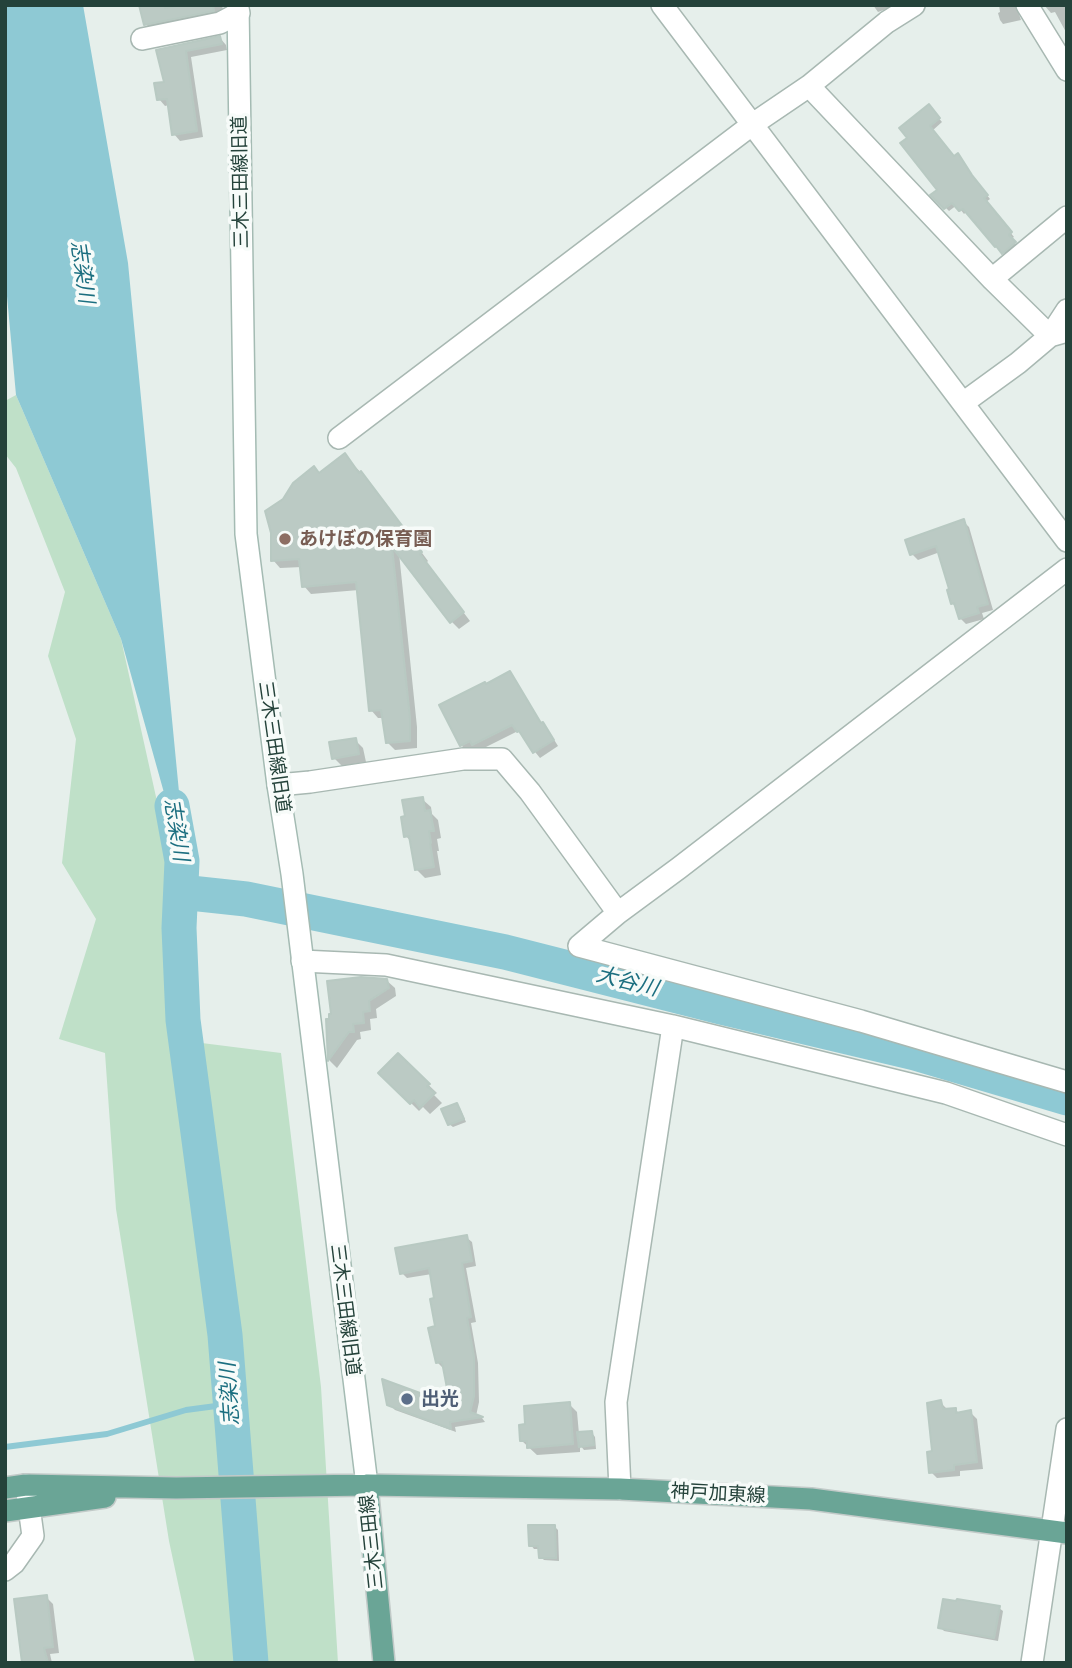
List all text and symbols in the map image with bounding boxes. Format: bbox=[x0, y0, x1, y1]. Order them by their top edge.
street label: 三木三田線旧道 bbox=[228, 115, 254, 249]
water label: 志染川 bbox=[65, 239, 99, 305]
place label: あけぼの保育園 bbox=[299, 528, 432, 550]
marker: あけぼの保育園 bbox=[277, 531, 293, 547]
street label: 三木三田線旧道 bbox=[253, 680, 295, 814]
water label: 志染川 bbox=[159, 797, 193, 863]
water label: 大谷川 bbox=[593, 962, 661, 1002]
street label: 三木三田線旧道 bbox=[326, 1243, 364, 1377]
water label: 志染川 bbox=[215, 1362, 245, 1426]
place label: 出光 bbox=[421, 1388, 459, 1410]
marker: 出光 bbox=[399, 1391, 415, 1407]
street label: 神戸加東線 bbox=[670, 1480, 766, 1508]
street label: 三木三田線 bbox=[356, 1494, 388, 1590]

